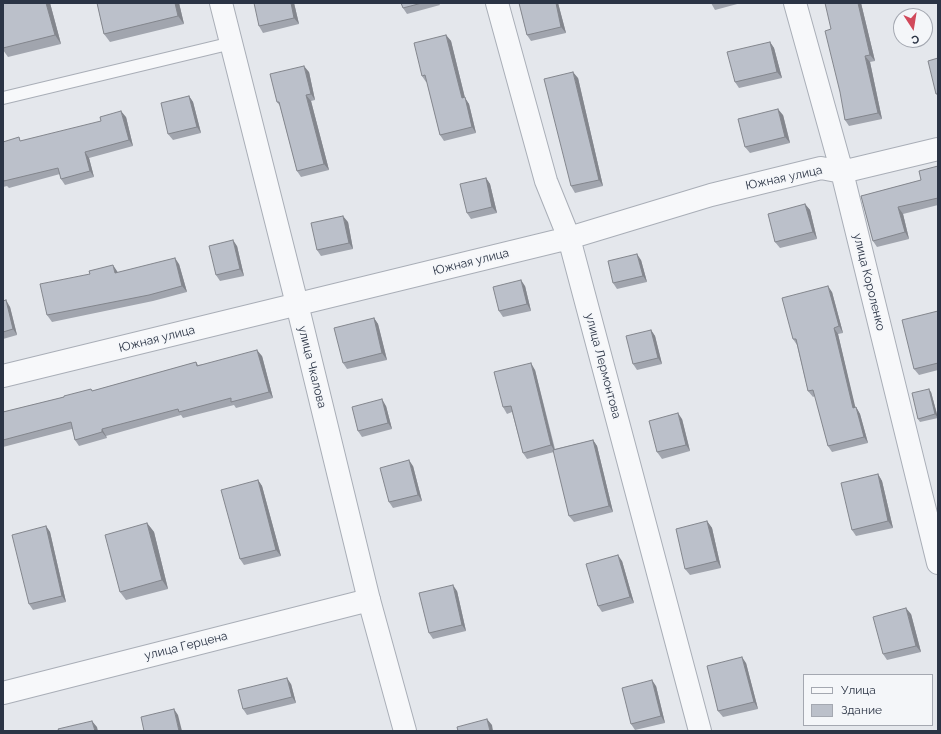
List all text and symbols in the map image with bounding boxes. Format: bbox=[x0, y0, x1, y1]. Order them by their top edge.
north arrow bbox=[893, 8, 933, 48]
text: С bbox=[910, 32, 920, 46]
street label: Южная улица bbox=[744, 163, 824, 193]
street label: улица Короленко bbox=[850, 232, 888, 332]
street label: Южная улица bbox=[431, 246, 511, 278]
street label: улица Лермонтова bbox=[582, 312, 624, 420]
street label: Южная улица bbox=[117, 323, 197, 355]
street label: улица Чкалова bbox=[295, 324, 329, 410]
street label: улица Герцена bbox=[143, 629, 229, 663]
legend bbox=[803, 674, 933, 726]
text: Улица bbox=[841, 683, 876, 697]
text: Здание bbox=[841, 703, 882, 717]

